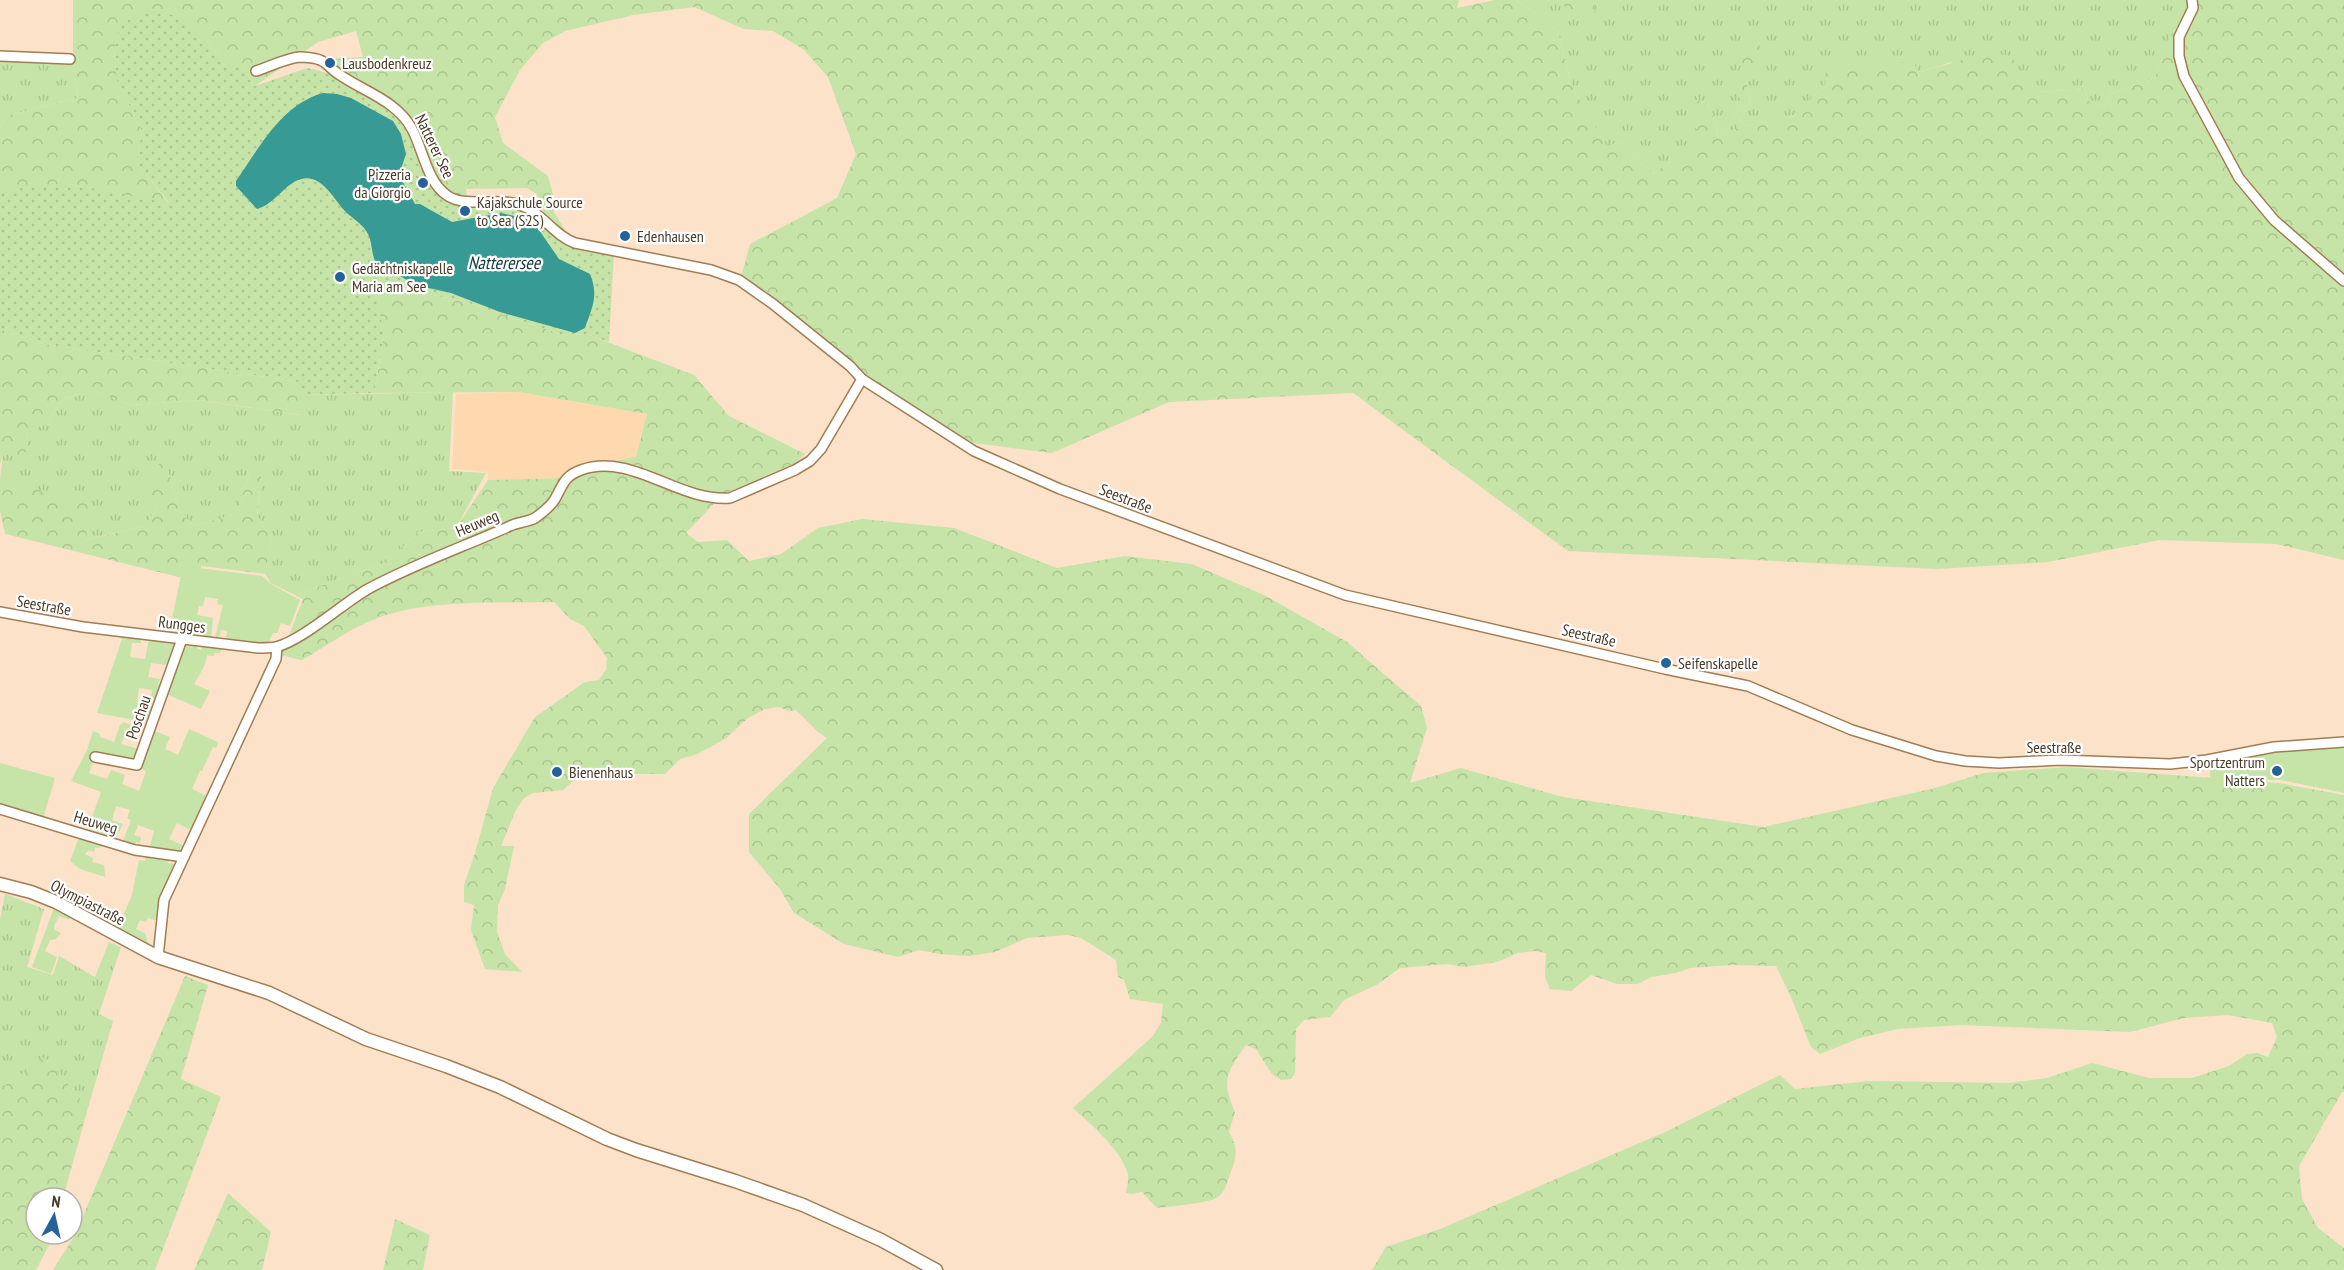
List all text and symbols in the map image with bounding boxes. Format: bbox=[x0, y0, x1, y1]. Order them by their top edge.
place label: Lausbodenkreuz bbox=[342, 53, 432, 73]
marker: Lausbodenkreuz bbox=[323, 56, 337, 70]
street label: Natterer See bbox=[411, 111, 459, 181]
place label: Pizzeria da Giorgio bbox=[354, 164, 411, 202]
marker: Pizzeria da Giorgio bbox=[416, 176, 430, 190]
place label: Kajakschule Source to Sea (S2S) bbox=[477, 192, 583, 230]
marker: Kajakschule Source to Sea (S2S) bbox=[458, 204, 472, 218]
place label: Edenhausen bbox=[637, 226, 704, 246]
marker: Edenhausen bbox=[618, 229, 632, 243]
water label: Natterersee bbox=[468, 251, 542, 274]
place label: Gedächtniskapelle Maria am See bbox=[352, 258, 453, 296]
marker: Gedächtniskapelle Maria am See bbox=[333, 270, 347, 284]
street label: Seestraße bbox=[1097, 479, 1155, 517]
street label: Heuweg bbox=[452, 505, 502, 541]
street label: Seestraße bbox=[15, 590, 73, 620]
street label: Rungges bbox=[157, 611, 207, 637]
street label: Seestraße bbox=[1560, 619, 1618, 651]
place label: Seifenskapelle bbox=[1678, 653, 1758, 673]
marker: Seifenskapelle bbox=[1659, 656, 1673, 670]
street label: Poschau bbox=[121, 692, 155, 742]
street label: Seestraße bbox=[2027, 737, 2081, 757]
place label: Sportzentrum Natters bbox=[2190, 752, 2265, 790]
place label: Bienenhaus bbox=[569, 762, 633, 782]
marker: Sportzentrum Natters bbox=[2270, 764, 2284, 778]
marker: Bienenhaus bbox=[550, 765, 564, 779]
street label: Heuweg bbox=[72, 806, 120, 838]
street label: Olympiastraße bbox=[47, 875, 129, 929]
north arrow bbox=[24, 1186, 84, 1246]
text: N bbox=[50, 1191, 62, 1212]

